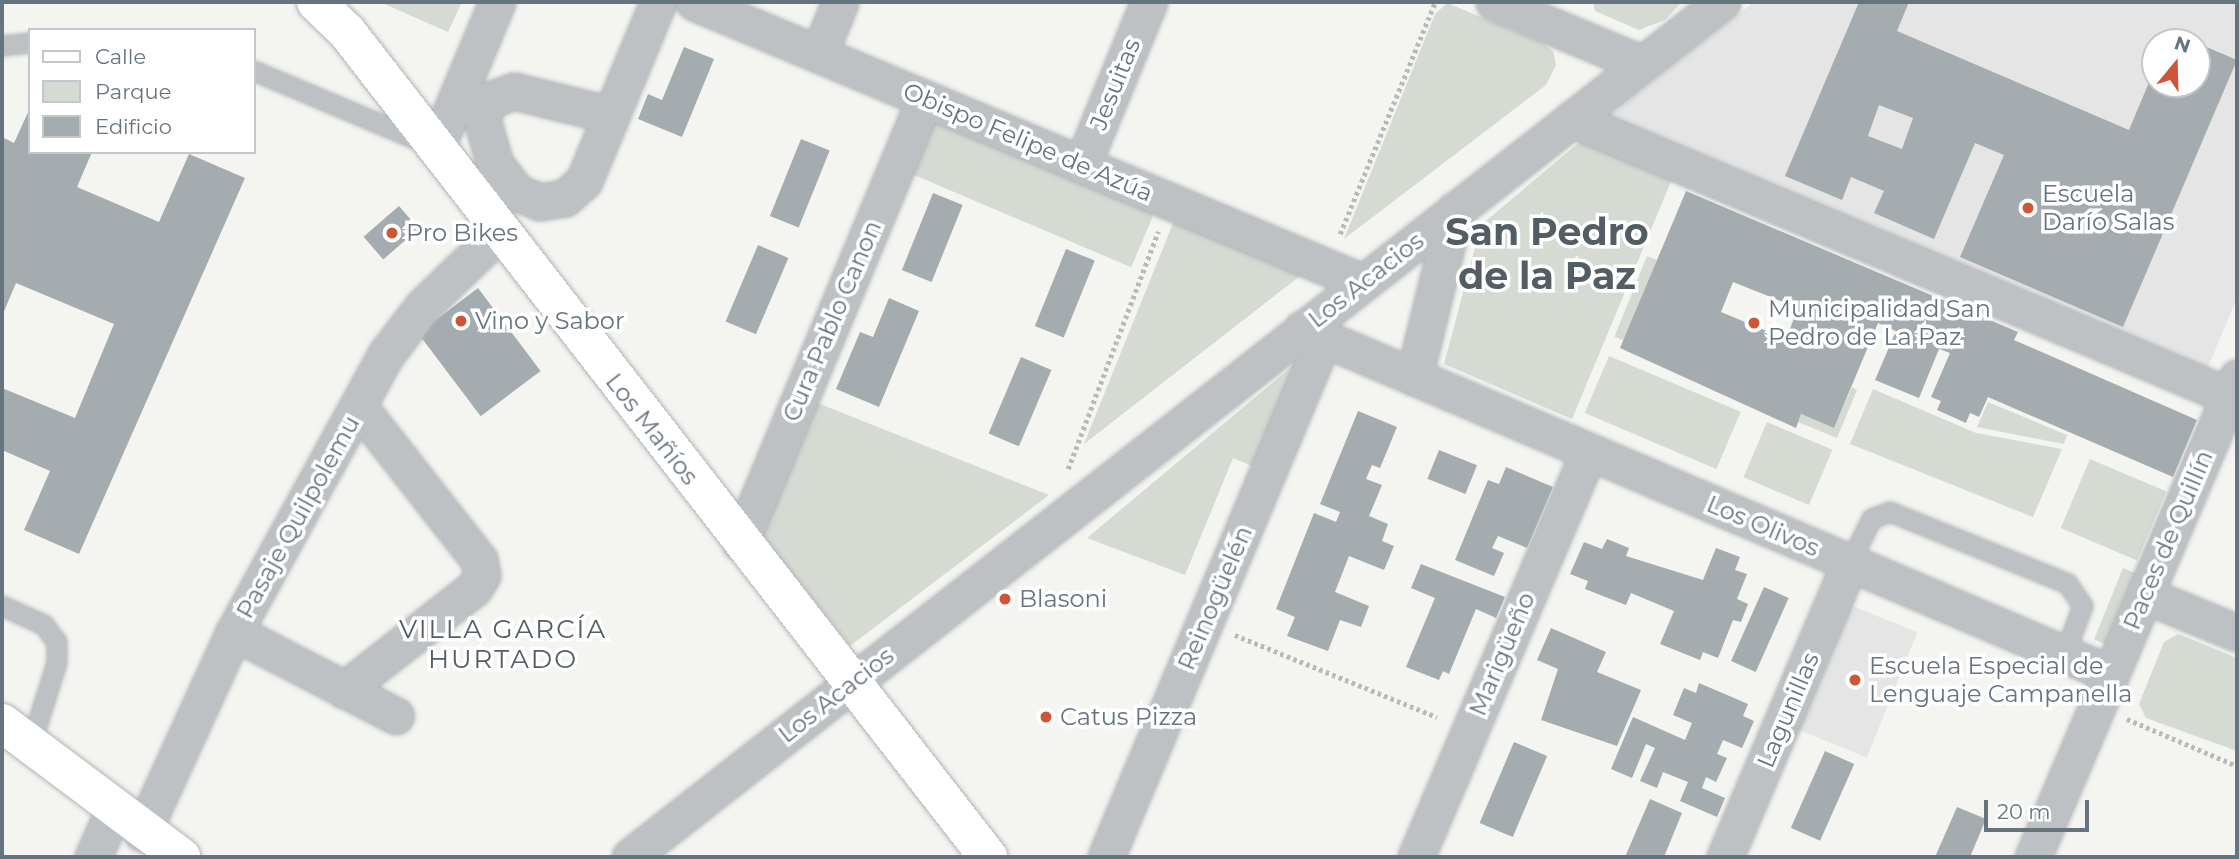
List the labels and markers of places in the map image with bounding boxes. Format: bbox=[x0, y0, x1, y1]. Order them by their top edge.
place label: Escuela Darío Salas bbox=[2042, 180, 2174, 236]
marker: Escuela Darío Salas bbox=[2020, 200, 2036, 216]
place label: Pro Bikes bbox=[406, 219, 518, 247]
marker: Pro Bikes bbox=[384, 225, 400, 241]
place label: Municipalidad San Pedro de La Paz bbox=[1768, 295, 1991, 351]
place label: Vino y Sabor bbox=[475, 307, 625, 335]
marker: Vino y Sabor bbox=[453, 313, 469, 329]
marker: Municipalidad San Pedro de La Paz bbox=[1746, 315, 1762, 331]
place label: Blasoni bbox=[1019, 585, 1107, 613]
marker: Blasoni bbox=[997, 591, 1013, 607]
place label: Escuela Especial de Lenguaje Campanella bbox=[1869, 652, 2132, 708]
marker: Escuela Especial de Lenguaje Campanella bbox=[1847, 672, 1863, 688]
place label: Catus Pizza bbox=[1060, 703, 1197, 731]
marker: Catus Pizza bbox=[1038, 709, 1054, 725]

